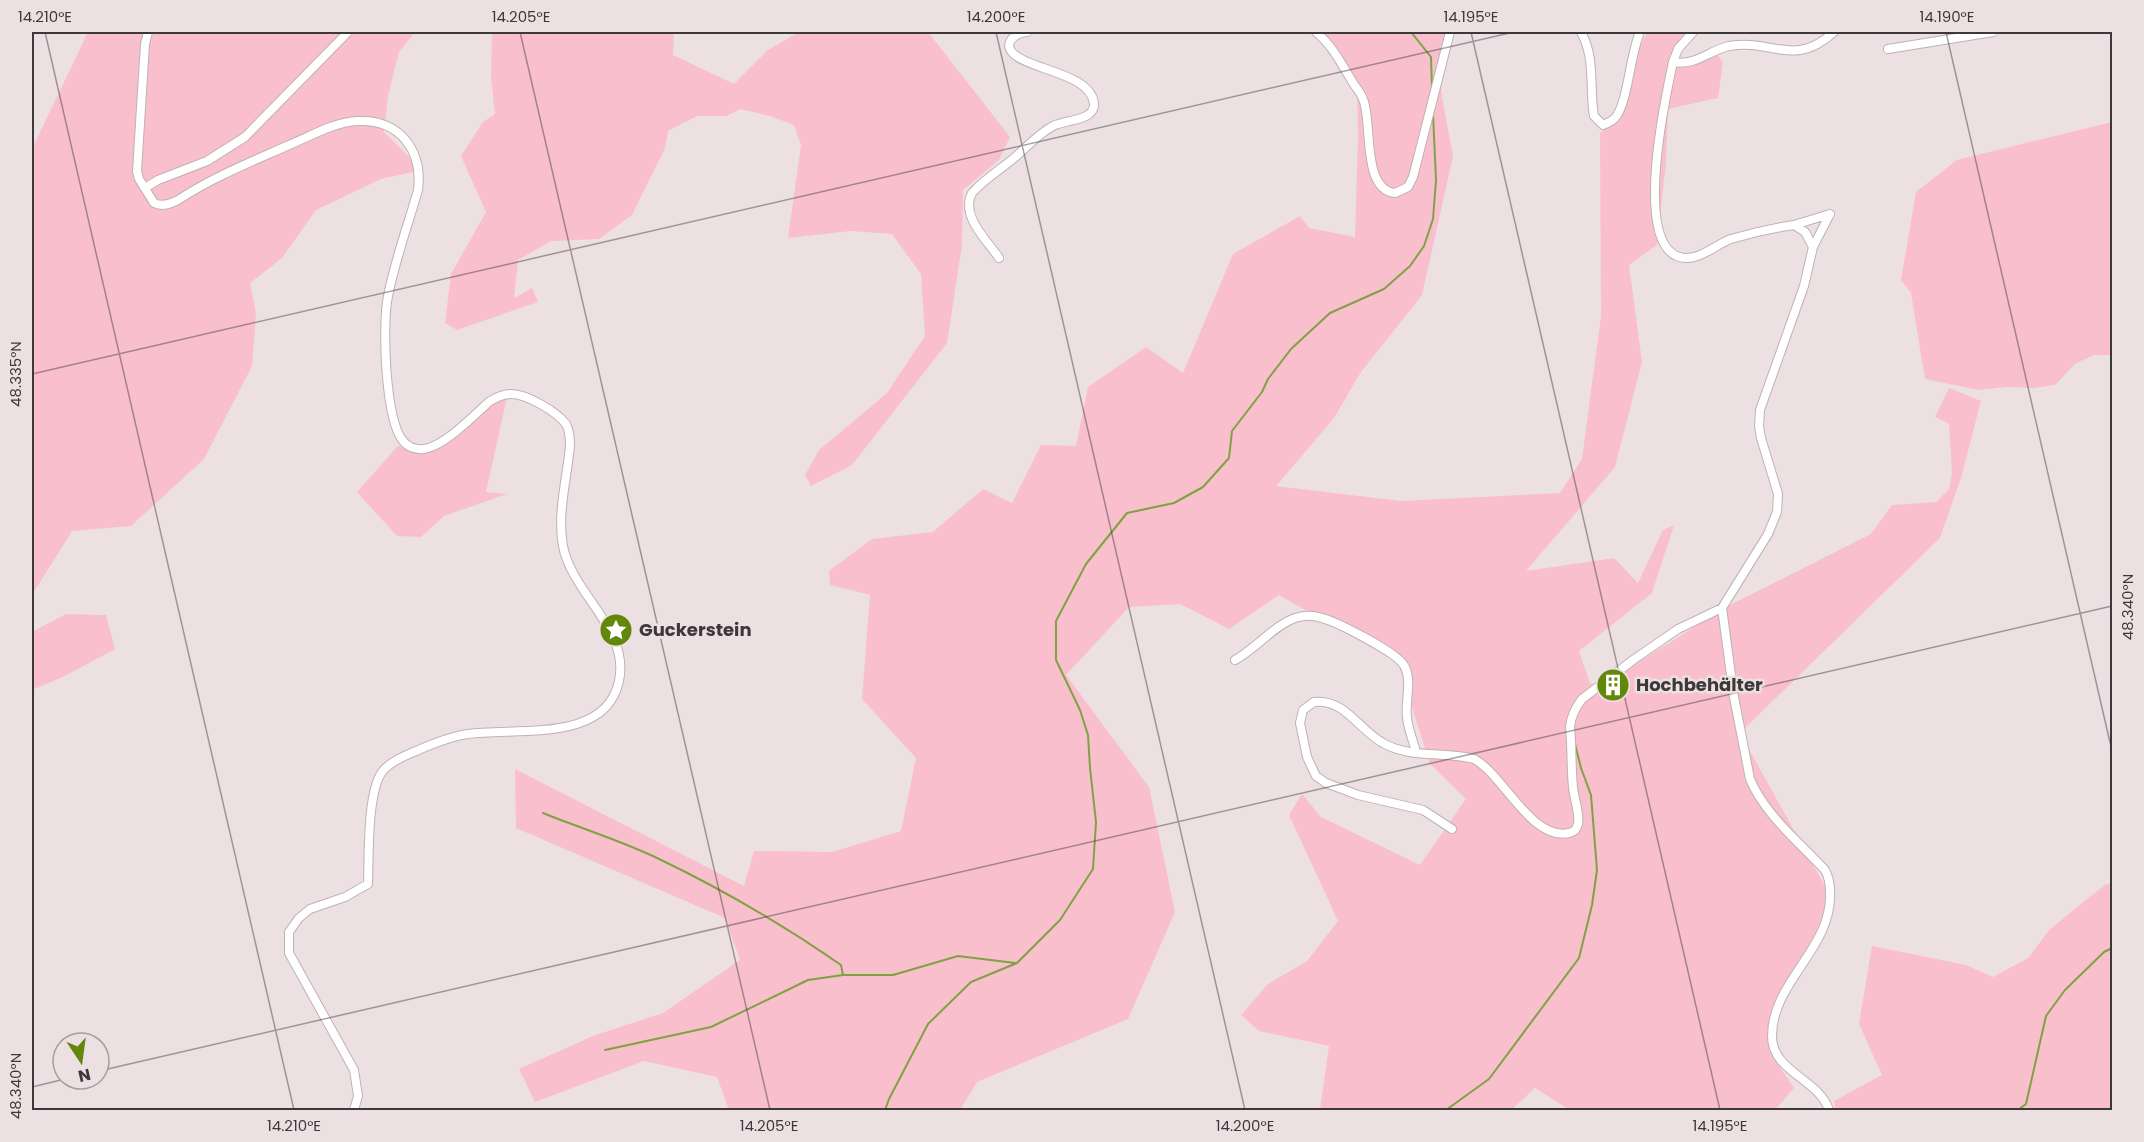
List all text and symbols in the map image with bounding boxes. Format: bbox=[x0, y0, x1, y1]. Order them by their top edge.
text: 14.210°E bbox=[18, 6, 72, 27]
text: 14.205°E bbox=[492, 6, 550, 27]
text: 14.200°E bbox=[967, 6, 1025, 27]
text: 14.195°E bbox=[1444, 6, 1498, 27]
text: 14.190°E bbox=[1920, 6, 1974, 27]
text: 48.335°N bbox=[5, 341, 26, 407]
text: 48.340°N bbox=[2117, 574, 2138, 640]
place icon: Guckerstein bbox=[598, 612, 634, 648]
place label: Guckerstein bbox=[639, 617, 752, 642]
building icon: Hochbehälter bbox=[1595, 667, 1631, 703]
place label: Hochbehälter bbox=[1636, 672, 1763, 697]
north arrow bbox=[51, 1031, 111, 1091]
text: 48.340°N bbox=[5, 1053, 26, 1119]
text: N bbox=[76, 1063, 93, 1088]
text: 14.210°E bbox=[267, 1115, 321, 1136]
text: 14.205°E bbox=[740, 1115, 798, 1136]
text: 14.200°E bbox=[1216, 1115, 1274, 1136]
text: 14.195°E bbox=[1693, 1115, 1747, 1136]

